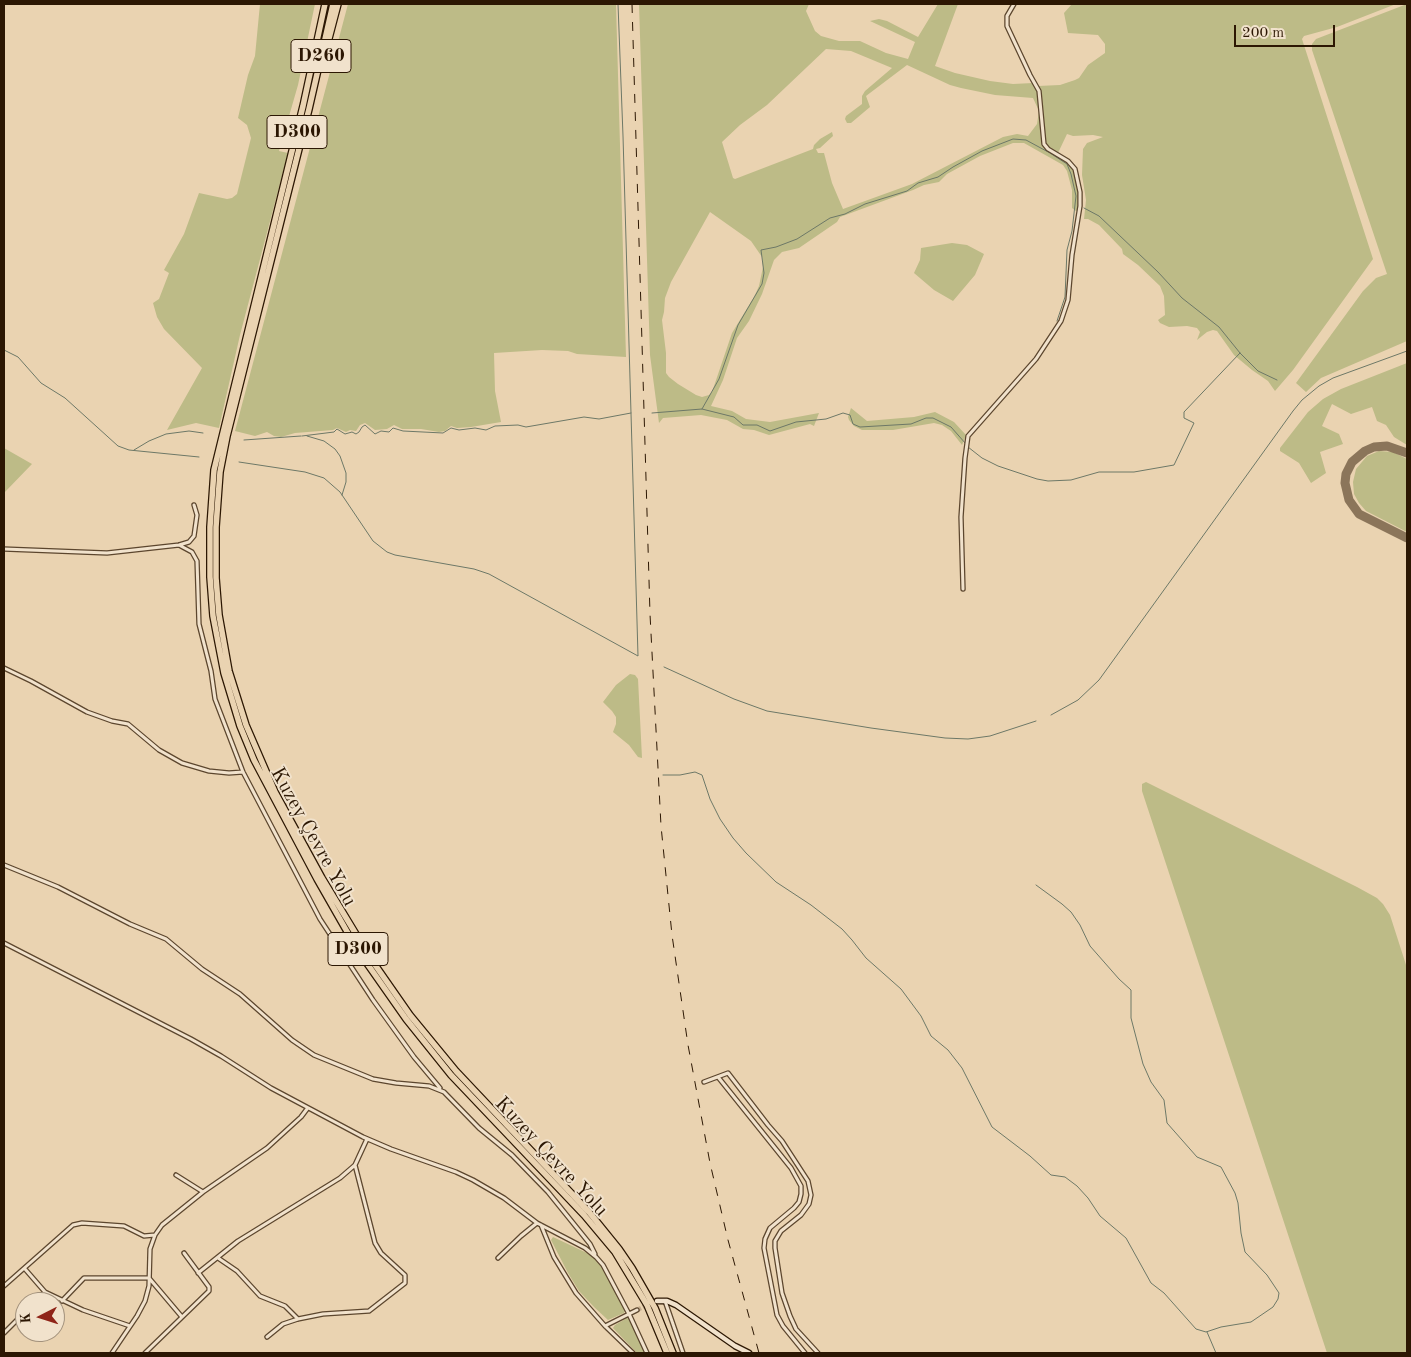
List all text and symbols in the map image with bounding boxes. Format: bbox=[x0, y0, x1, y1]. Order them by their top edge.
scale bar bbox=[1236, 15, 1337, 47]
text: 200 m bbox=[1242, 26, 1284, 41]
road number: D260 bbox=[291, 40, 351, 72]
road number: D300 bbox=[267, 115, 327, 148]
street label: Kuzey Çevre Yolu bbox=[265, 763, 361, 911]
road number: D300 bbox=[328, 932, 388, 966]
street label: Kuzey Çevre Yolu bbox=[489, 1092, 613, 1222]
north arrow bbox=[15, 1292, 65, 1342]
text: K bbox=[19, 1312, 33, 1324]

